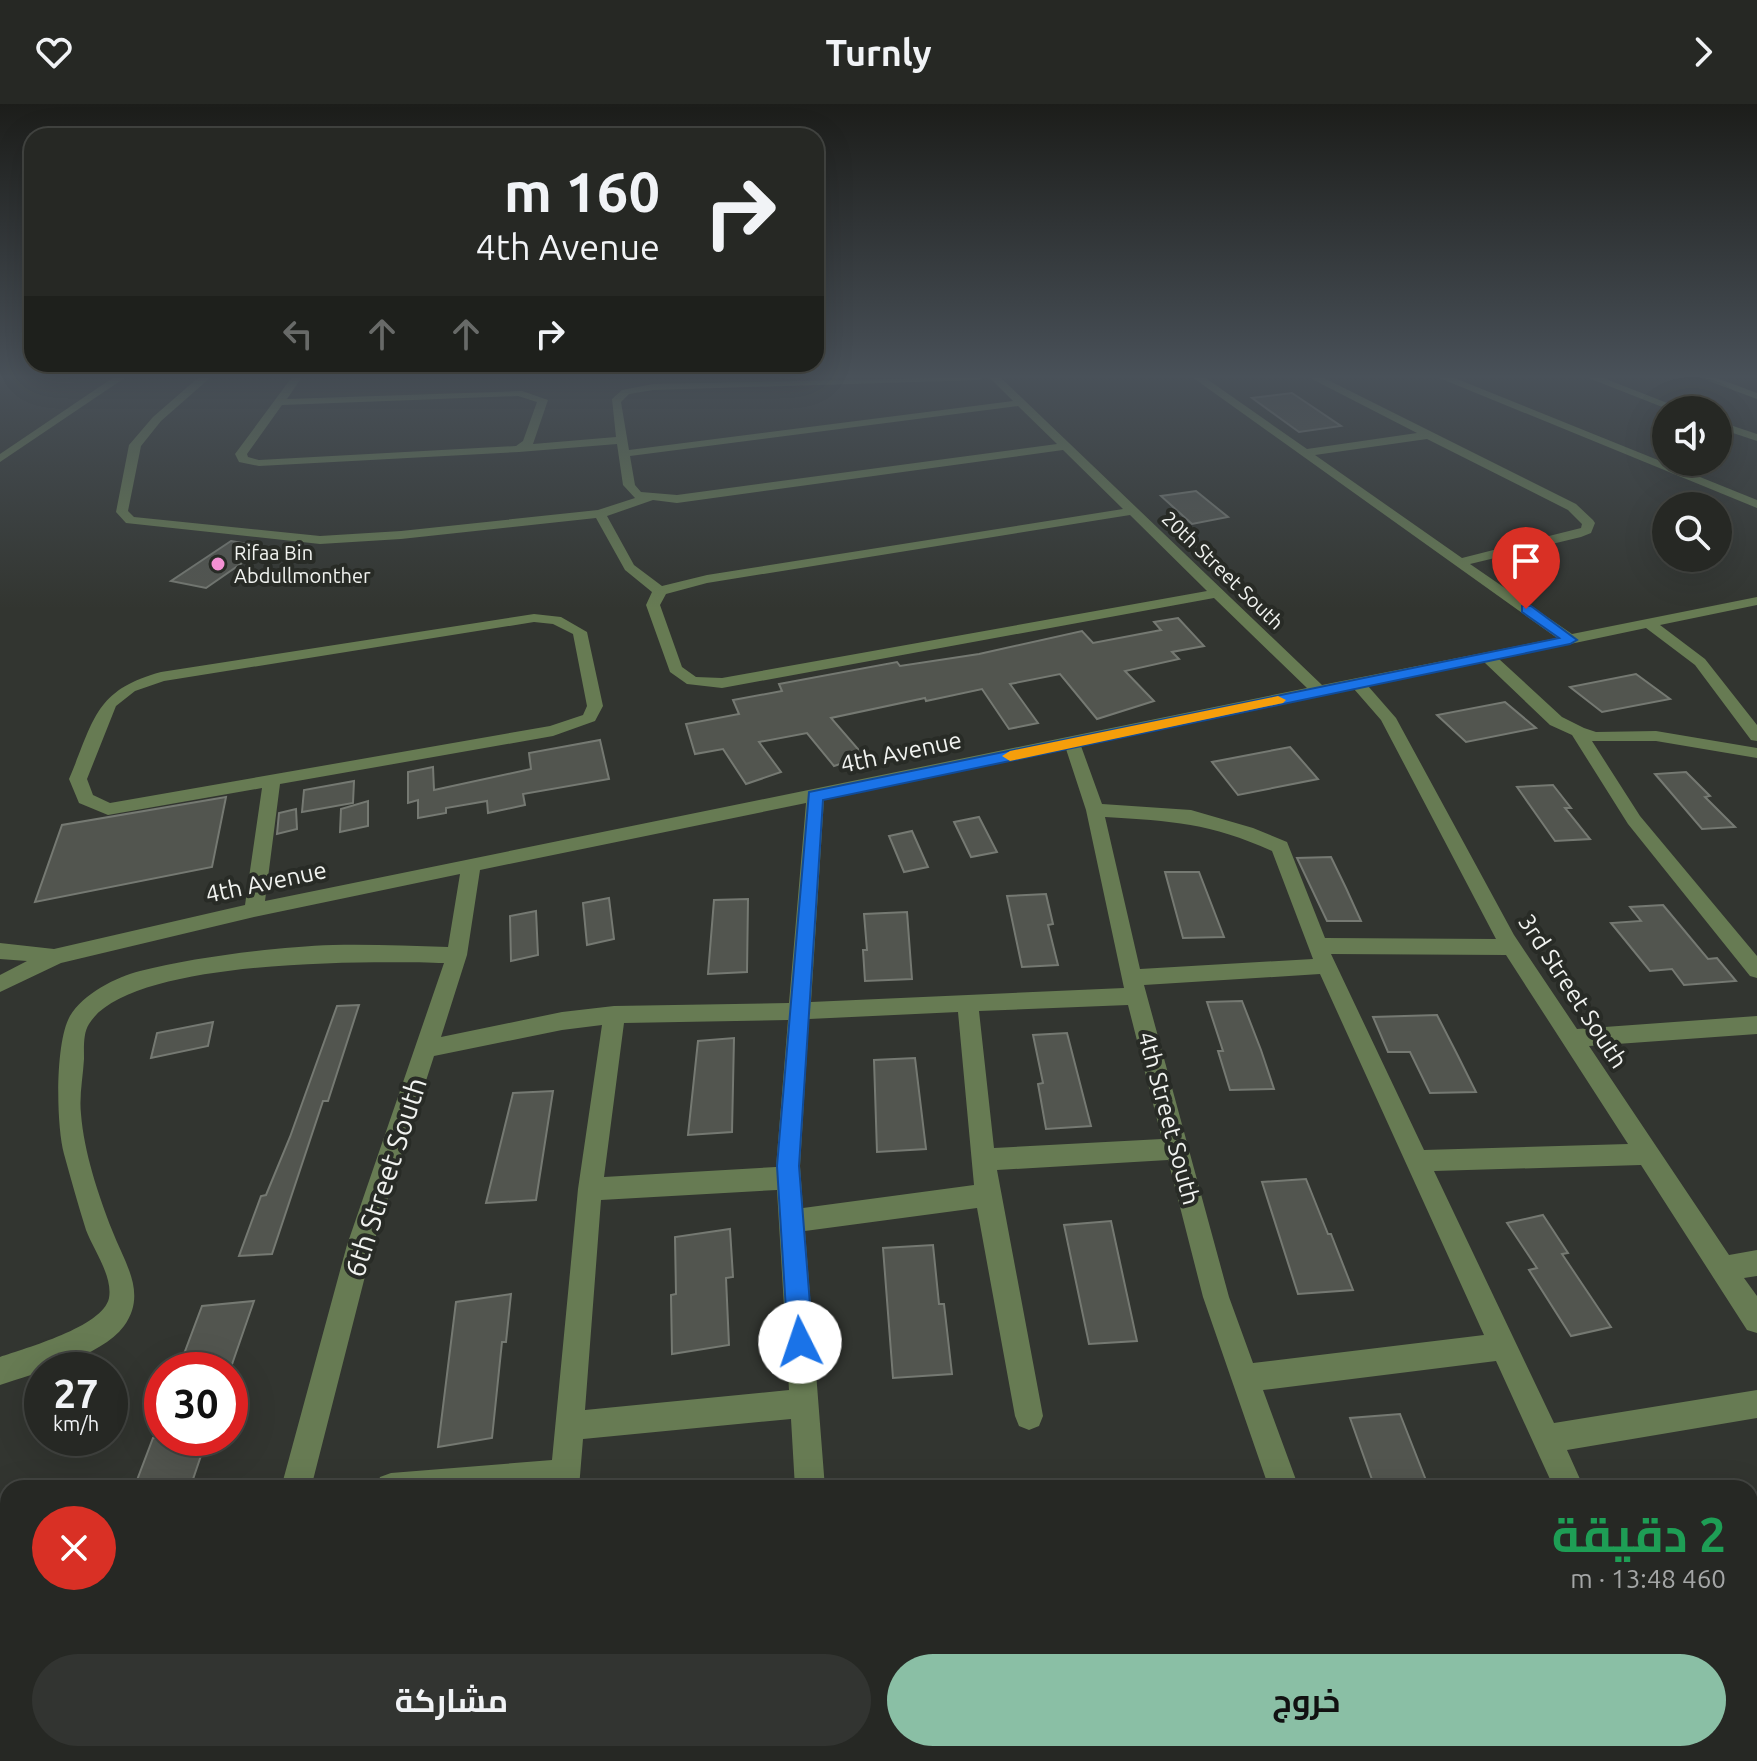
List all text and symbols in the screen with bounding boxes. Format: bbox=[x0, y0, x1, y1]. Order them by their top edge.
icon: heart bbox=[32, 30, 76, 74]
icon: forward bbox=[1681, 30, 1725, 74]
text: Turnly bbox=[825, 32, 932, 73]
text: 160 m bbox=[504, 160, 660, 223]
icon: right bbox=[688, 160, 792, 264]
text: 4th Avenue bbox=[475, 226, 660, 267]
icon: left bbox=[276, 312, 320, 356]
icon: ahead bbox=[360, 312, 404, 356]
icon: ahead bbox=[444, 312, 488, 356]
icon: right bbox=[528, 312, 572, 356]
map controls bbox=[1652, 396, 1732, 572]
button: sound bbox=[1652, 396, 1732, 476]
button: search bbox=[1652, 492, 1732, 572]
street label: 20th Street South bbox=[1158, 506, 1288, 634]
pin bbox=[1492, 527, 1560, 609]
icon: arrive bbox=[1504, 539, 1548, 583]
place label: Rifaa Bin Abdullmonther bbox=[234, 541, 371, 587]
marker: Rifaa Bin Abdullmonther bbox=[209, 555, 227, 573]
street label: 4th Avenue bbox=[838, 726, 964, 778]
street label: 4th Avenue bbox=[203, 856, 329, 908]
street label: 3rd Street South bbox=[1513, 909, 1633, 1073]
street label: 4th Street South bbox=[1133, 1028, 1205, 1208]
street label: 6th Street South bbox=[338, 1073, 432, 1281]
position arrow bbox=[758, 1300, 842, 1384]
speed limit sign: 30 bbox=[144, 1352, 248, 1456]
text: 27 bbox=[53, 1371, 99, 1416]
text: km/h bbox=[53, 1412, 99, 1435]
button: close bbox=[32, 1506, 116, 1590]
text: 2 دقيقة bbox=[1552, 1507, 1726, 1561]
text: 460 m · 13:48 bbox=[1570, 1564, 1726, 1593]
button: مشاركة bbox=[32, 1654, 871, 1746]
button: خروج bbox=[887, 1654, 1726, 1746]

